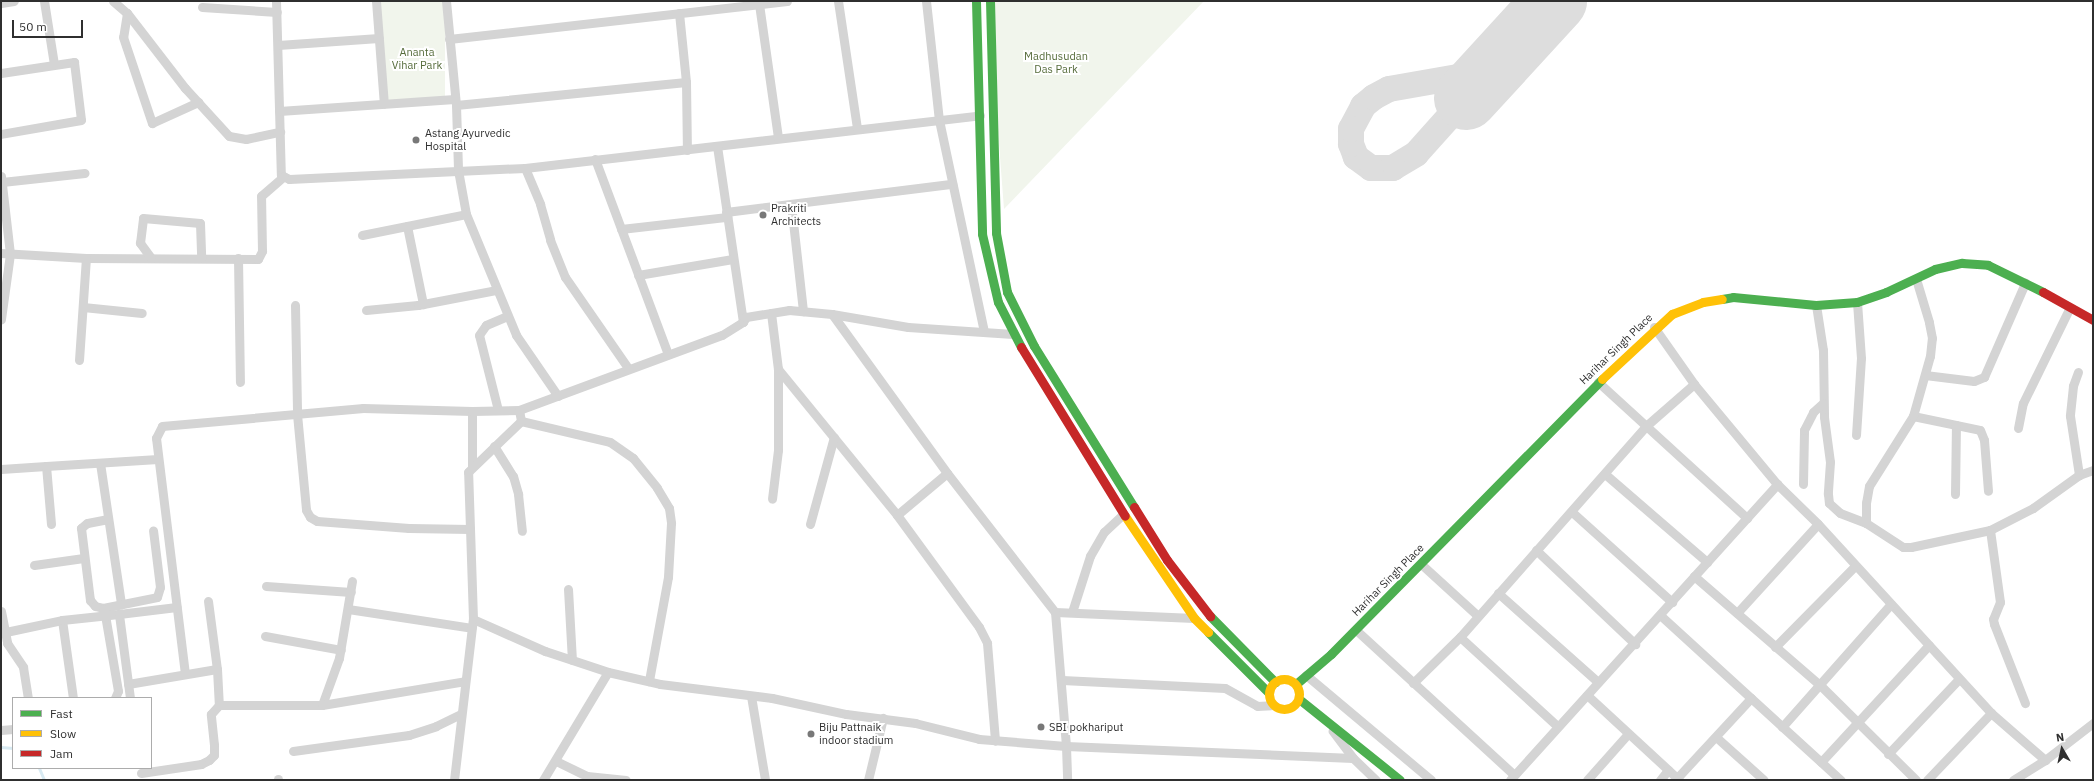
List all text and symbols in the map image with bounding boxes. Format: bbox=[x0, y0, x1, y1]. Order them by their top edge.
scale bar bbox=[14, 12, 85, 38]
text: 50 m bbox=[19, 19, 47, 34]
park label: Ananta Vihar Park bbox=[392, 46, 442, 72]
park label: Madhusudan Das Park bbox=[1024, 50, 1088, 76]
place label: Astang Ayurvedic Hospital bbox=[425, 127, 511, 153]
marker: Astang Ayurvedic Hospital bbox=[410, 134, 422, 146]
place label: Prakriti Architects bbox=[771, 202, 821, 228]
marker: Prakriti Architects bbox=[758, 210, 768, 220]
street label: Harihar Singh Place bbox=[1577, 311, 1655, 387]
street label: Harihar Singh Place bbox=[1349, 541, 1427, 619]
legend bbox=[12, 697, 152, 769]
text: Fast bbox=[50, 706, 73, 721]
place label: SBI pokhariput bbox=[1049, 720, 1123, 734]
place label: Biju Pattnaik indoor stadium bbox=[819, 721, 893, 747]
marker: SBI pokhariput bbox=[1036, 722, 1046, 732]
text: Slow bbox=[50, 726, 76, 741]
marker: Biju Pattnaik indoor stadium bbox=[806, 729, 816, 739]
north arrow bbox=[2042, 729, 2082, 769]
text: N bbox=[2055, 730, 2065, 745]
text: Jam bbox=[50, 746, 73, 761]

